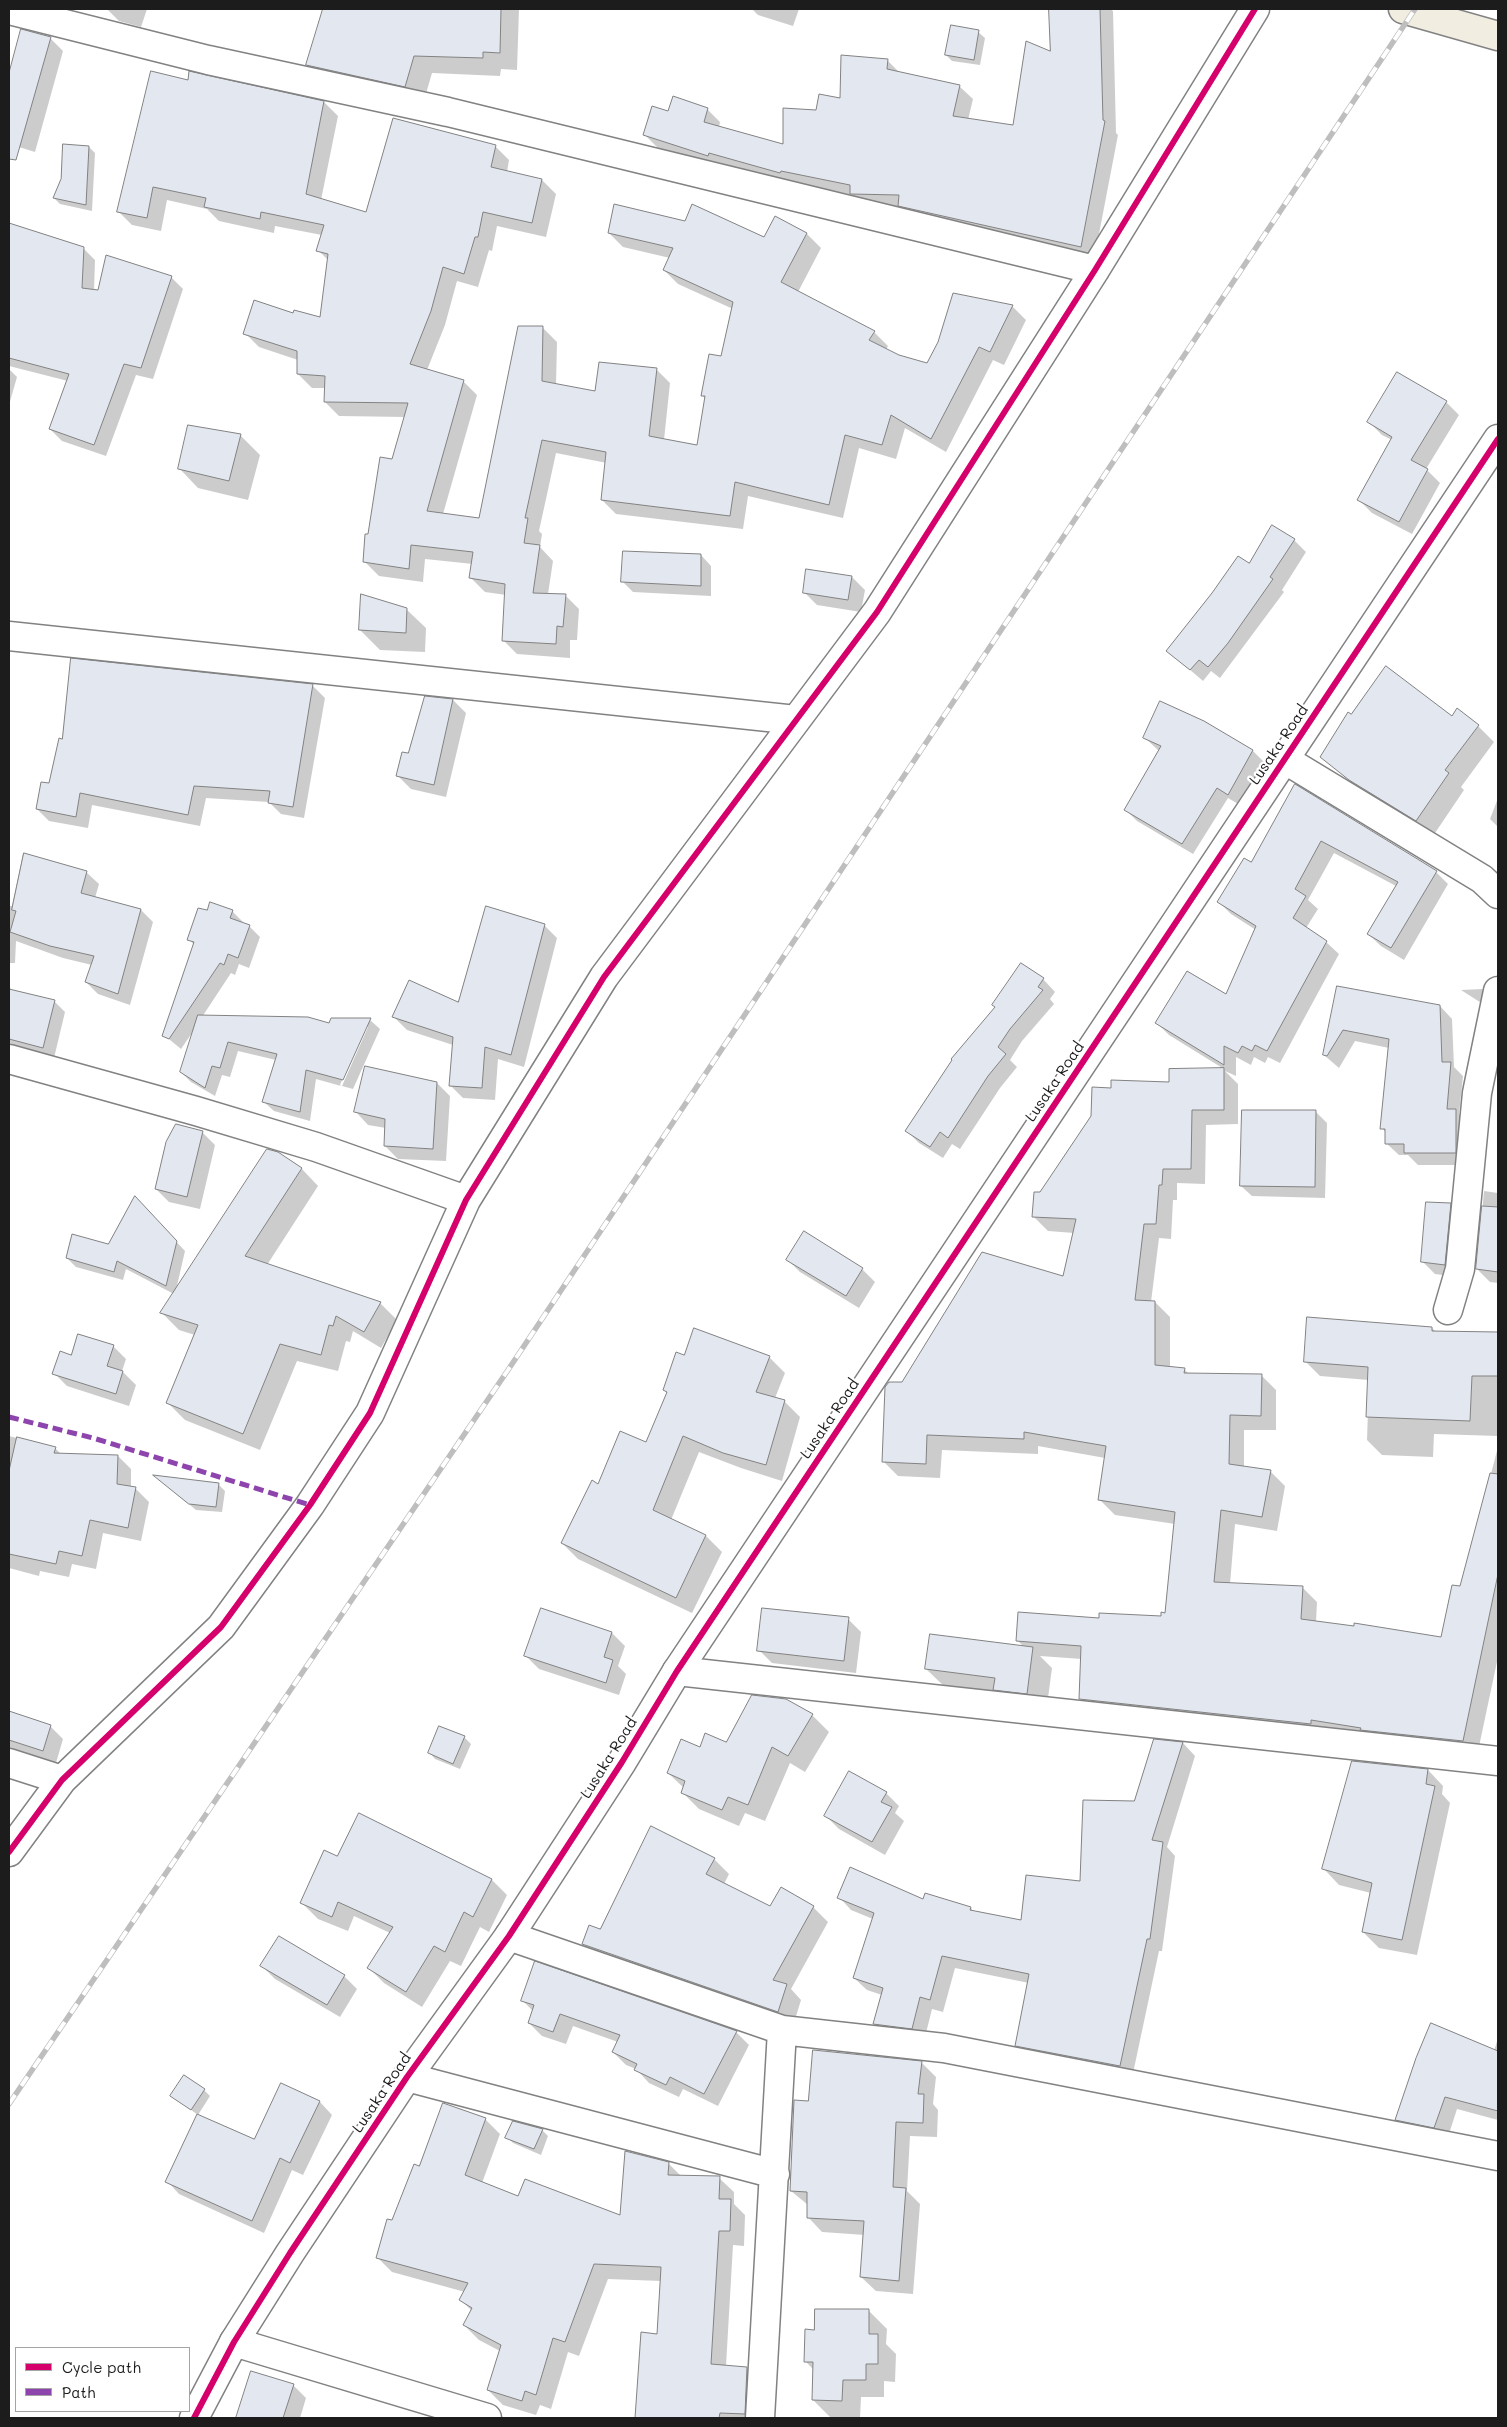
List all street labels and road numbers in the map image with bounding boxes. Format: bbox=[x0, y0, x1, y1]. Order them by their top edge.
street label: Lusaka Road bbox=[1246, 702, 1312, 788]
street label: Lusaka Road bbox=[1022, 1039, 1088, 1125]
street label: Lusaka Road bbox=[797, 1376, 863, 1462]
street label: Lusaka Road bbox=[577, 1714, 641, 1802]
street label: Lusaka Road bbox=[349, 2050, 415, 2136]

